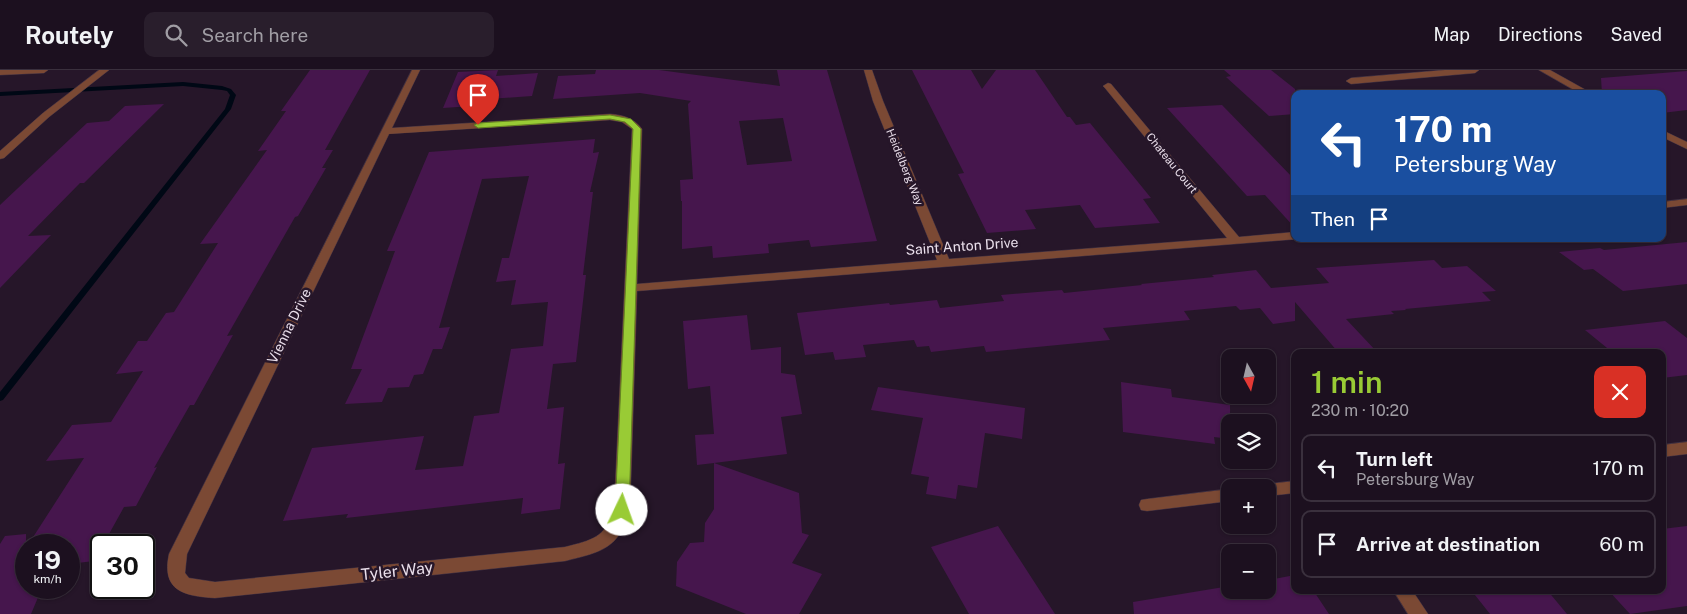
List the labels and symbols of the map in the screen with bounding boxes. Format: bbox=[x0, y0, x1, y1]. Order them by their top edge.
pin bbox=[457, 74, 499, 125]
street label: Heidelberg Way bbox=[884, 127, 926, 207]
street label: Chateau Court bbox=[1144, 131, 1200, 195]
street label: Saint Anton Drive bbox=[905, 234, 1019, 258]
street label: Vienna Drive bbox=[264, 286, 314, 366]
north arrow bbox=[1221, 349, 1276, 404]
position arrow bbox=[595, 483, 647, 535]
speed limit sign: 30 bbox=[90, 534, 155, 599]
street label: Tyler Way bbox=[360, 558, 434, 584]

